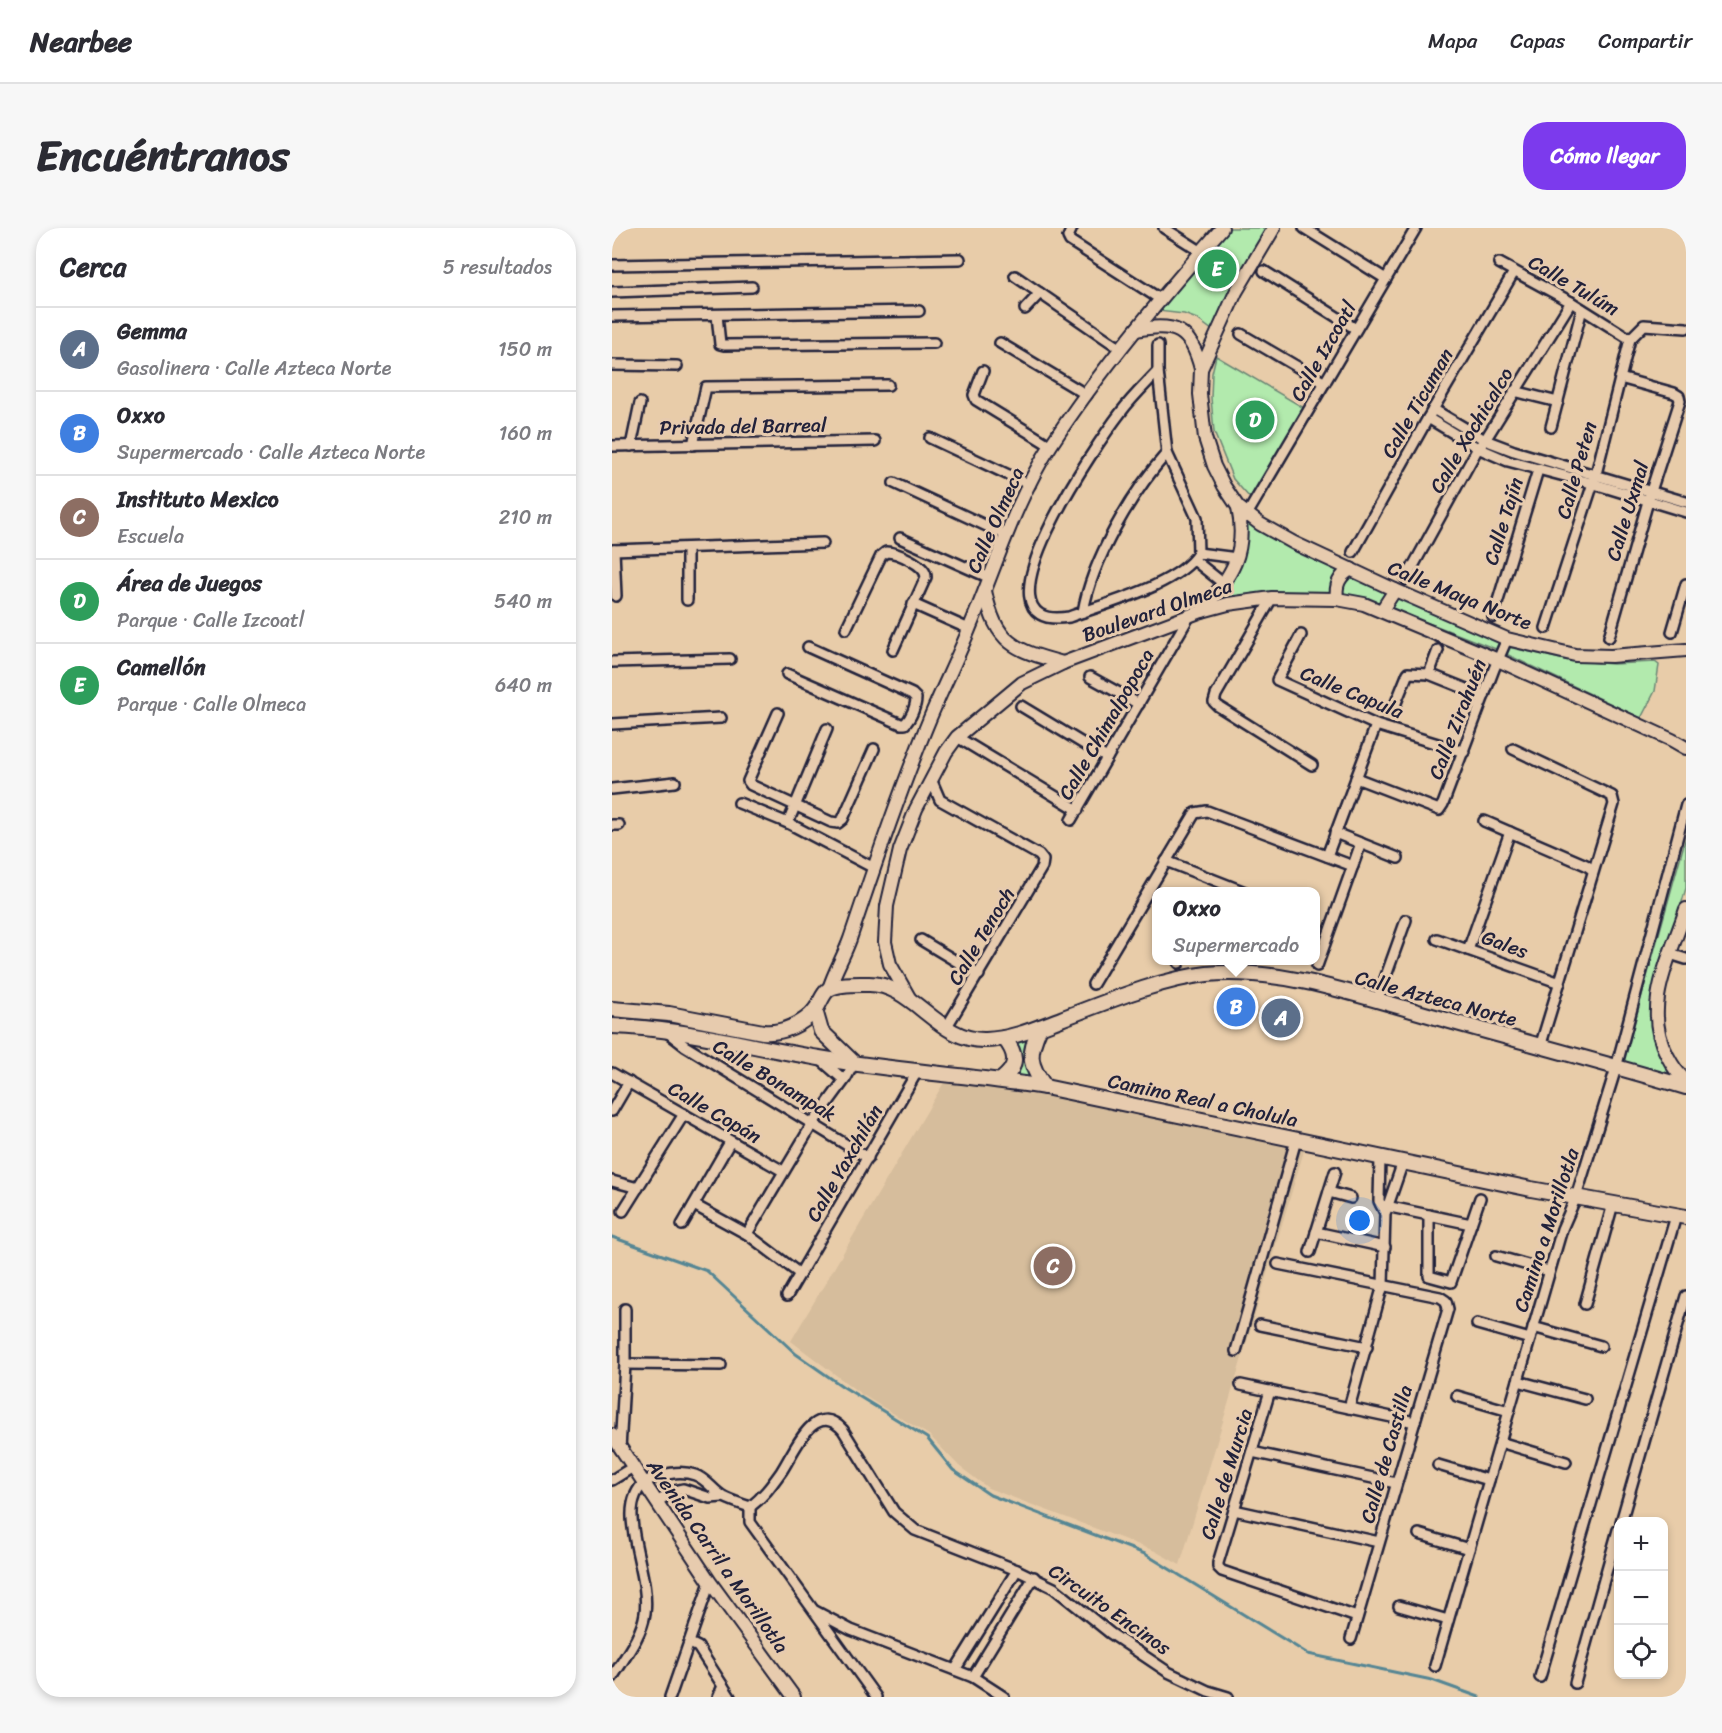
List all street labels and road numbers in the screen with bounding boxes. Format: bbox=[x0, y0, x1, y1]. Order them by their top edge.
street label: Calle Tulúm bbox=[1521, 245, 1626, 326]
street label: Calle Izcoatl bbox=[1280, 294, 1367, 408]
street label: Calle Ticuman bbox=[1372, 341, 1463, 465]
street label: Calle Xochicalco bbox=[1420, 360, 1523, 500]
street label: Privada del Barreal bbox=[659, 408, 828, 445]
street label: Calle Peten bbox=[1546, 417, 1607, 523]
street label: Calle Uxmal bbox=[1596, 456, 1660, 565]
street label: Calle Olmeca bbox=[956, 461, 1034, 579]
street label: Calle Tajín bbox=[1474, 473, 1533, 569]
street label: Calle Maya Norte bbox=[1382, 551, 1538, 640]
street label: Boulevard Olmeca bbox=[1078, 568, 1238, 652]
street label: Calle Chimalpopoca bbox=[1049, 642, 1164, 807]
street label: Calle Zirahuén bbox=[1418, 653, 1497, 785]
street label: Calle Capula bbox=[1295, 656, 1410, 729]
street label: Calle Tenoch bbox=[938, 880, 1025, 992]
street label: Gales bbox=[1476, 920, 1534, 969]
street label: Calle Azteca Norte bbox=[1351, 960, 1521, 1037]
street label: Calle Bonampak bbox=[706, 1029, 844, 1131]
street label: Camino Real a Cholula bbox=[1105, 1063, 1301, 1138]
street label: Calle Copán bbox=[661, 1071, 768, 1153]
street label: Calle Yaxchilán bbox=[797, 1098, 892, 1229]
street label: Camino a Morillotla bbox=[1503, 1143, 1590, 1317]
street label: Calle de Castilla bbox=[1350, 1381, 1423, 1527]
street label: Calle de Murcia bbox=[1190, 1404, 1263, 1544]
street label: Avenida Carril a Morillotla bbox=[636, 1451, 798, 1661]
street label: Circuito Encinos bbox=[1041, 1554, 1179, 1665]

